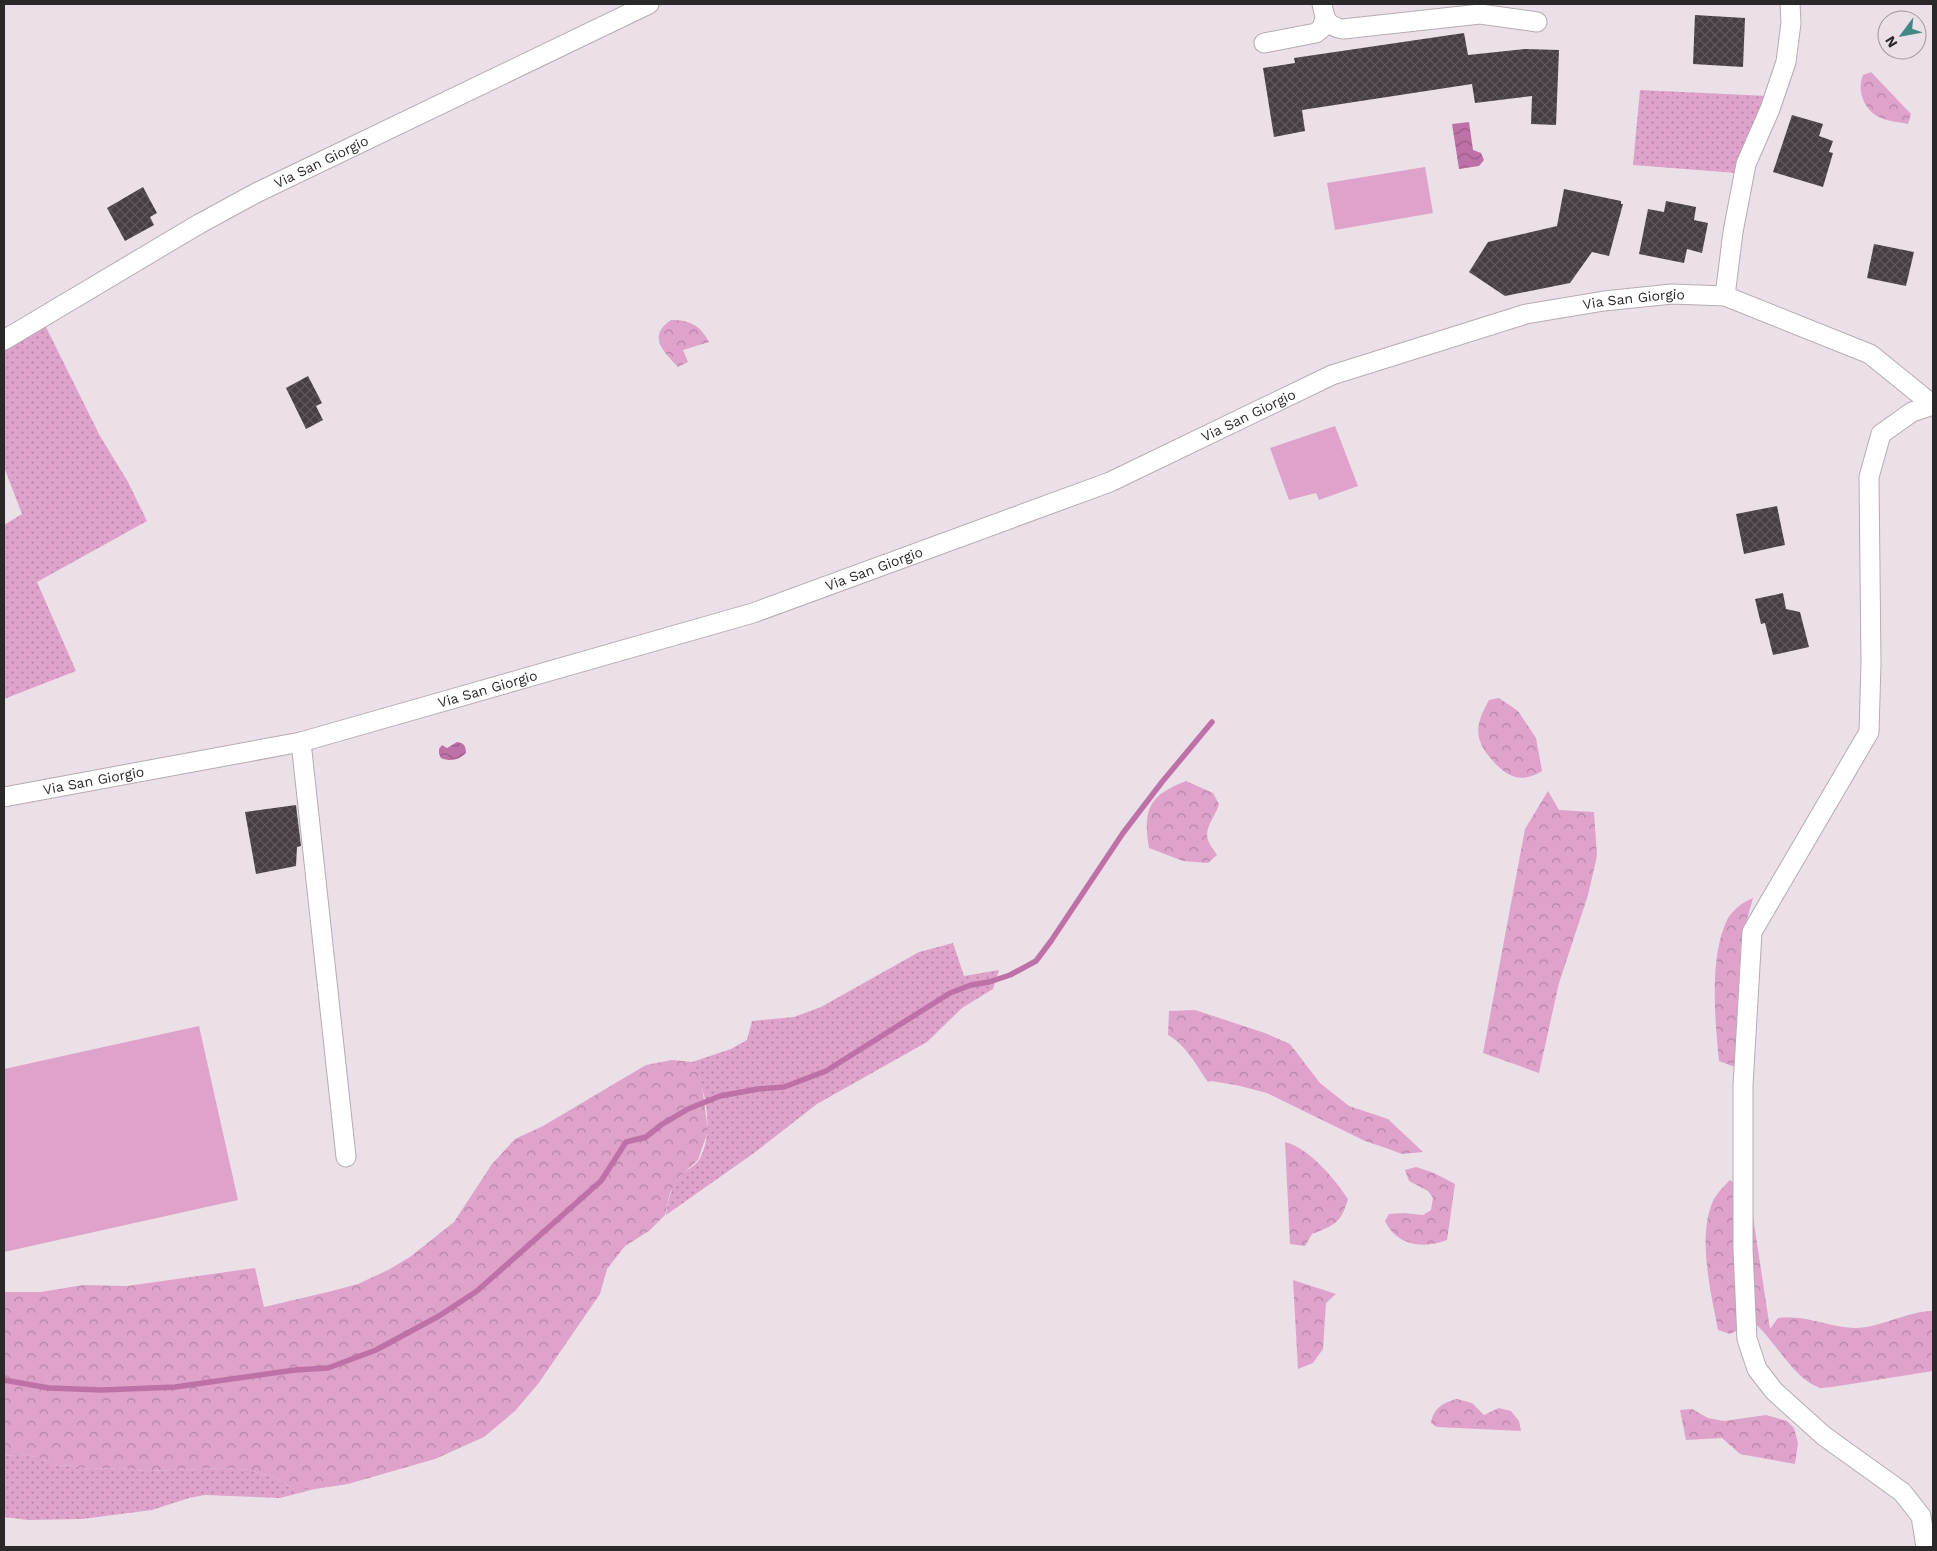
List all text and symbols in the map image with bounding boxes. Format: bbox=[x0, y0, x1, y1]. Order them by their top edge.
north arrow bbox=[1877, 10, 1927, 60]
text: N bbox=[1881, 33, 1901, 51]
street label: Via San Giorgio bbox=[271, 132, 371, 191]
street label: Via San Giorgio bbox=[1581, 286, 1685, 312]
street label: Via San Giorgio bbox=[1199, 386, 1298, 445]
street label: Via San Giorgio bbox=[823, 543, 925, 594]
street label: Via San Giorgio bbox=[436, 667, 539, 711]
street label: Via San Giorgio bbox=[42, 763, 145, 798]

